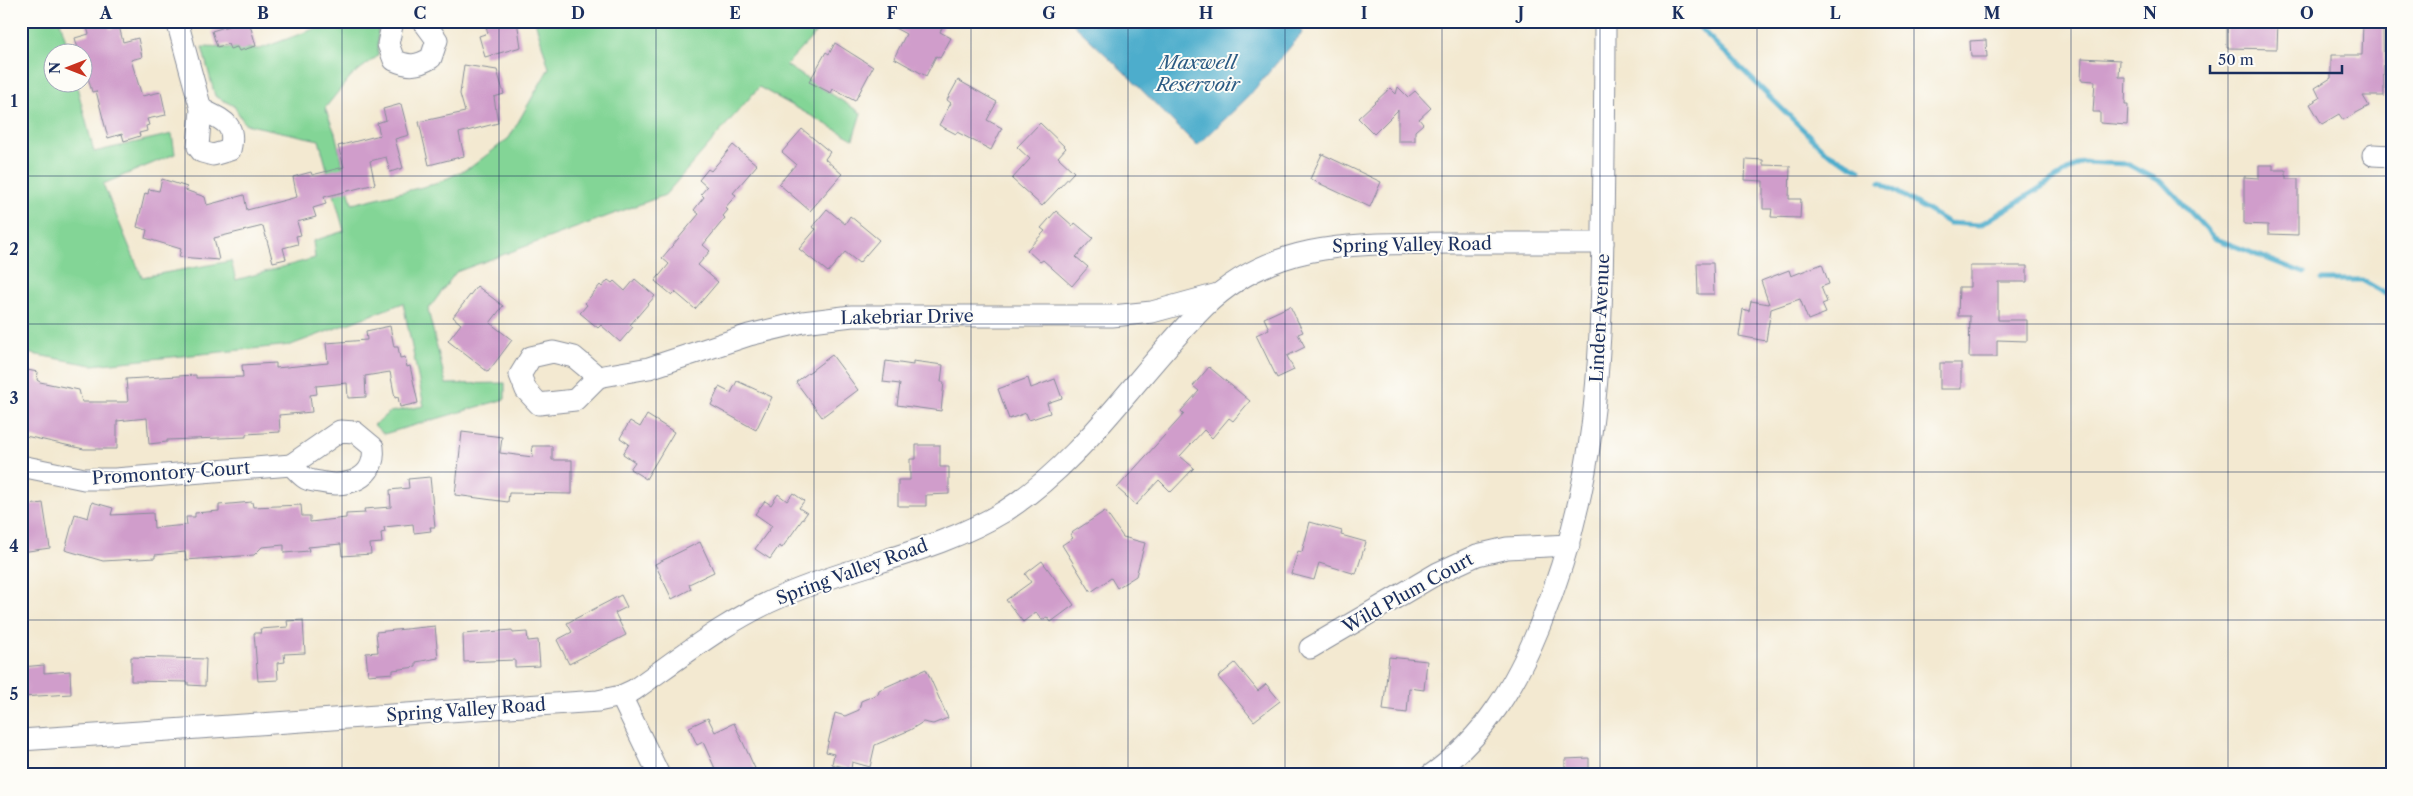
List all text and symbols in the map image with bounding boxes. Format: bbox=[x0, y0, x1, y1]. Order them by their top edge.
text: A bbox=[99, 3, 113, 23]
text: B bbox=[257, 3, 269, 23]
text: C bbox=[414, 3, 426, 23]
text: D bbox=[571, 3, 585, 23]
text: E bbox=[729, 3, 741, 23]
text: F bbox=[887, 3, 898, 23]
text: G bbox=[1042, 3, 1056, 23]
text: H bbox=[1199, 3, 1213, 23]
text: I bbox=[1361, 3, 1368, 23]
text: J bbox=[1515, 3, 1524, 23]
text: K bbox=[1672, 3, 1686, 23]
text: L bbox=[1829, 3, 1841, 23]
text: M bbox=[1984, 3, 2001, 23]
text: N bbox=[2143, 3, 2157, 23]
text: O bbox=[2300, 3, 2314, 23]
north arrow bbox=[42, 42, 92, 92]
scale bar bbox=[2210, 42, 2343, 74]
text: 50 m bbox=[2218, 50, 2254, 69]
water label: Maxwell Reservoir bbox=[1154, 51, 1241, 96]
text: N bbox=[46, 62, 64, 74]
text: 1 bbox=[10, 91, 18, 111]
street label: Spring Valley Road bbox=[1332, 233, 1492, 257]
text: 2 bbox=[9, 239, 19, 259]
street label: Linden Avenue bbox=[1586, 253, 1614, 383]
street label: Lakebriar Drive bbox=[840, 305, 974, 329]
text: 3 bbox=[9, 388, 19, 408]
street label: Promontory Court bbox=[91, 456, 251, 490]
street label: Spring Valley Road bbox=[773, 534, 931, 610]
text: 4 bbox=[9, 536, 19, 556]
street label: Wild Plum Court bbox=[1338, 548, 1478, 639]
text: 5 bbox=[10, 684, 19, 704]
street label: Spring Valley Road bbox=[386, 693, 546, 727]

